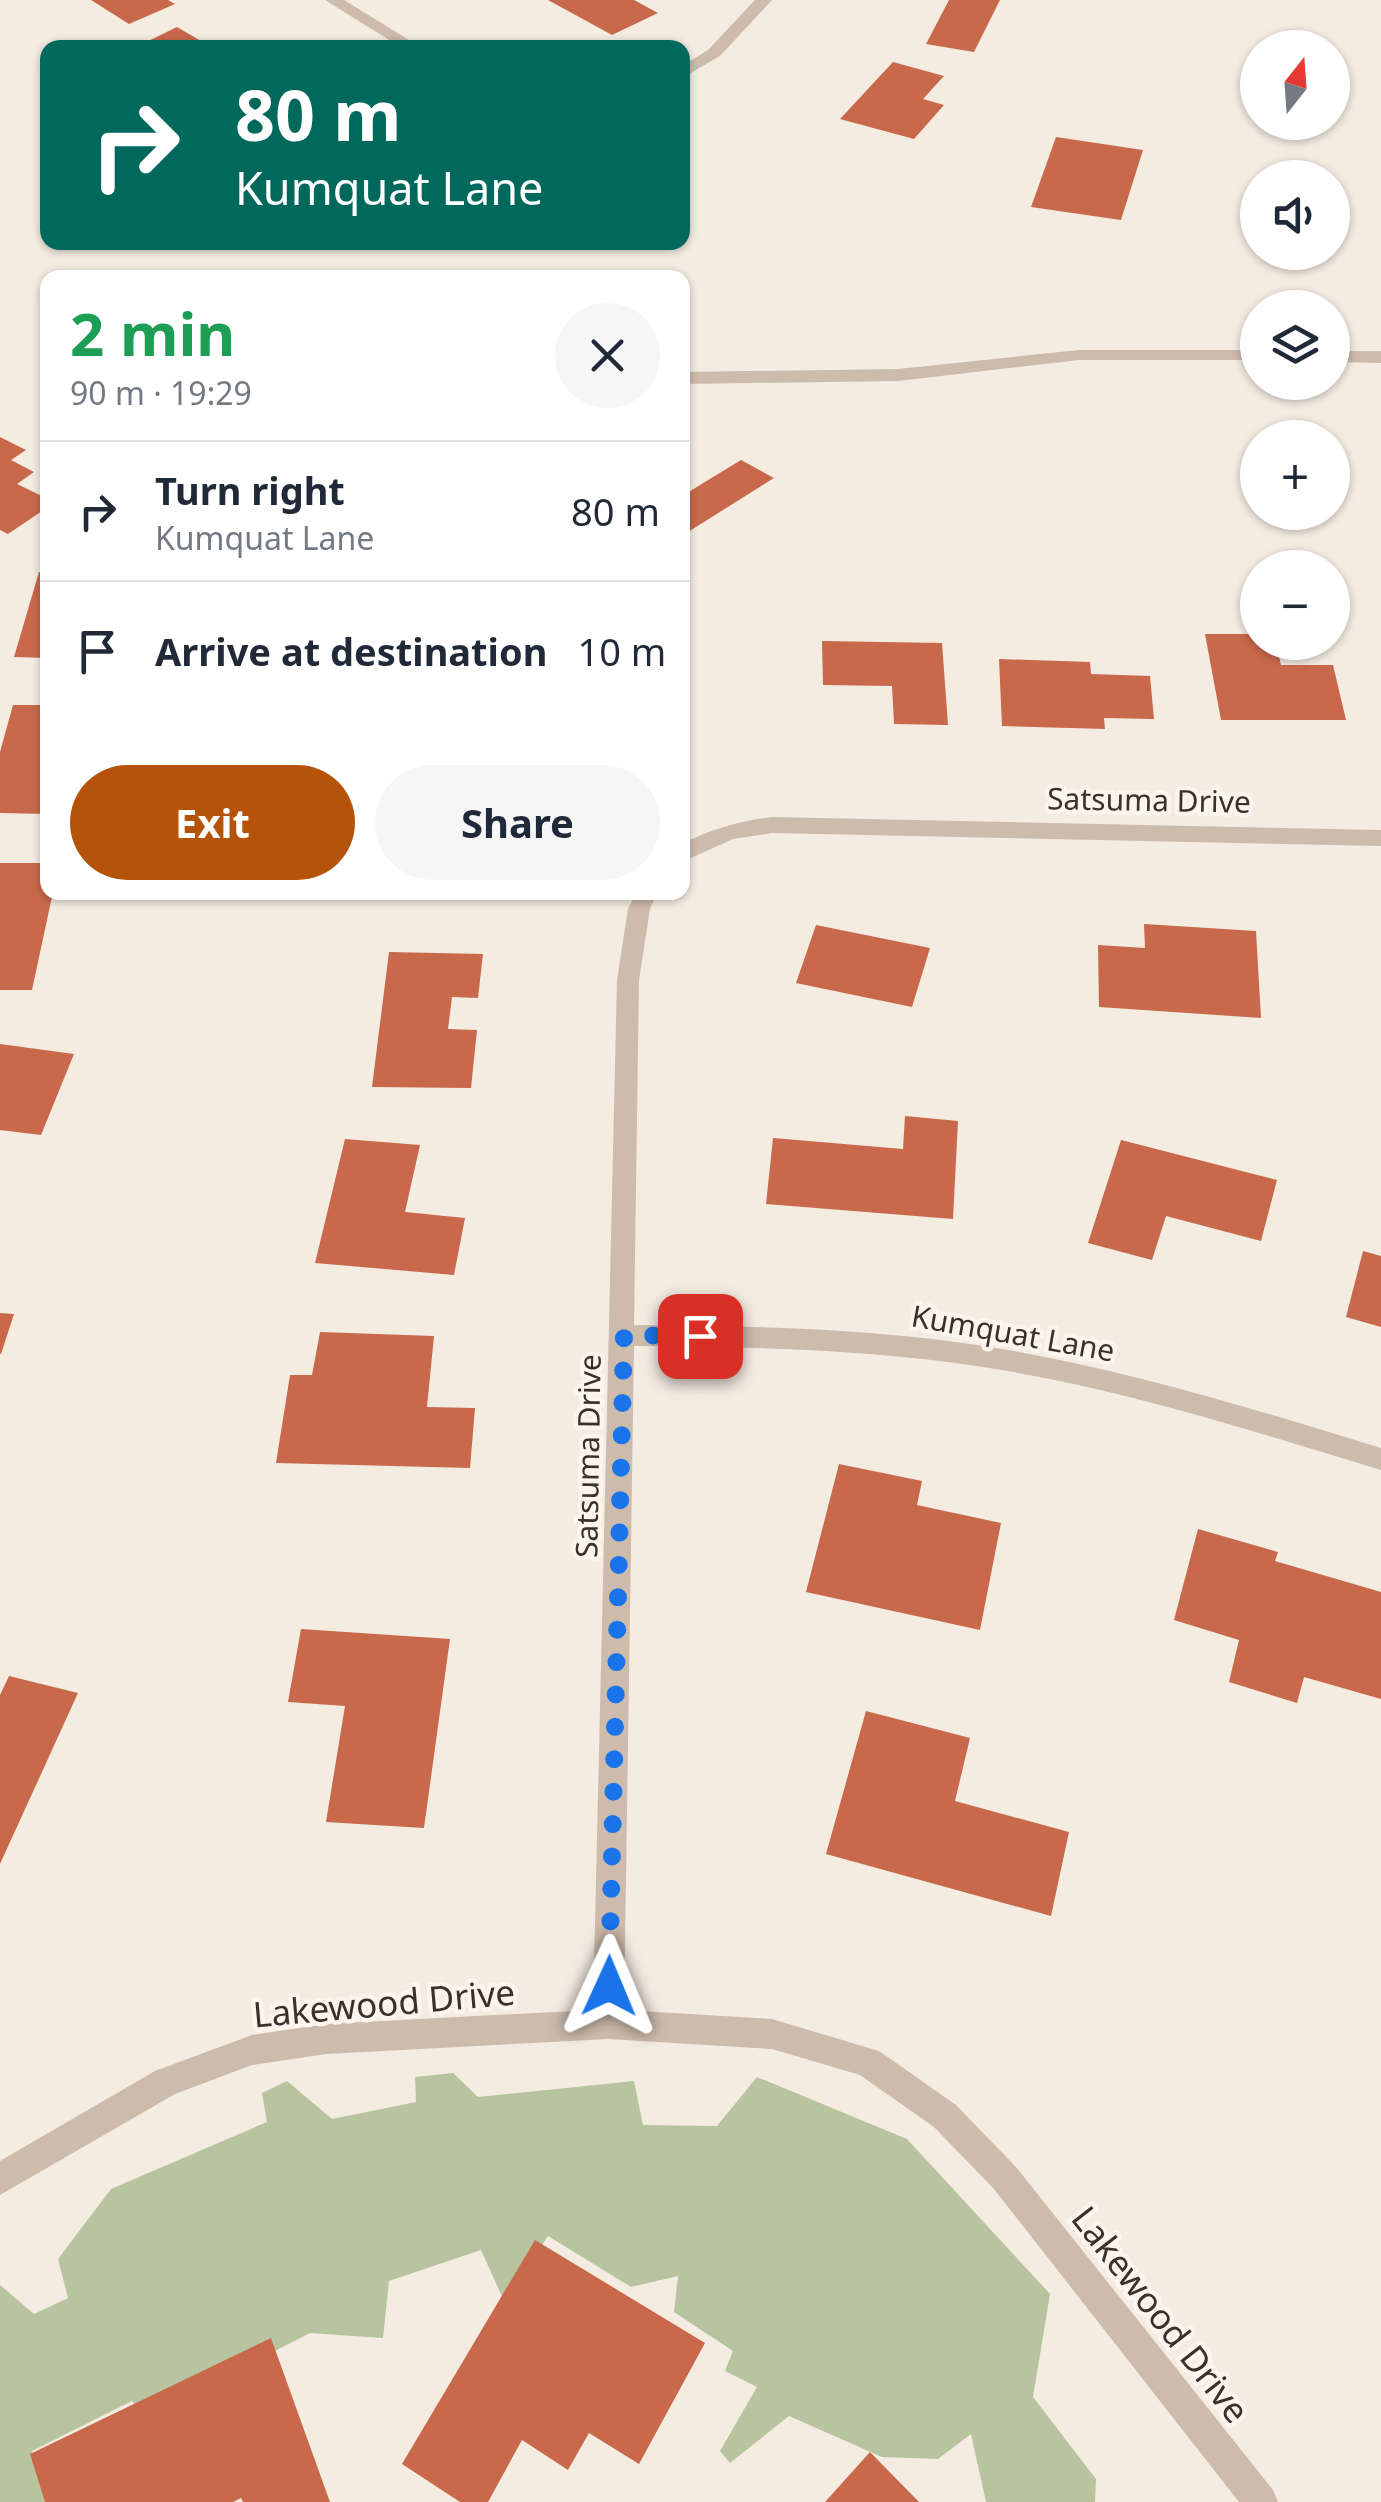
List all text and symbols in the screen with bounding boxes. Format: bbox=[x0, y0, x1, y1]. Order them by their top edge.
north arrow bbox=[1240, 30, 1350, 140]
map controls bbox=[1240, 30, 1350, 660]
text: 80 m bbox=[235, 66, 402, 162]
icon: right bbox=[70, 80, 200, 210]
text: Kumquat Lane bbox=[235, 157, 543, 218]
button: sound bbox=[1240, 160, 1350, 270]
button: layers bbox=[1240, 290, 1350, 400]
text: 2 min bbox=[70, 292, 235, 374]
button: close bbox=[555, 303, 660, 408]
text: 90 m · 19:29 bbox=[70, 371, 252, 414]
button: + bbox=[1240, 420, 1350, 530]
text: Turn right bbox=[155, 464, 345, 516]
icon: right bbox=[70, 484, 125, 539]
text: 80 m bbox=[571, 485, 660, 537]
text: Kumquat Lane bbox=[155, 516, 374, 559]
button: − bbox=[1240, 550, 1350, 660]
icon: arrive bbox=[70, 624, 125, 679]
text: Arrive at destination bbox=[155, 625, 547, 677]
text: 10 m bbox=[577, 625, 666, 677]
button: Exit bbox=[70, 765, 355, 880]
button: Share bbox=[375, 765, 660, 880]
street label: Satsuma Drive bbox=[1047, 777, 1251, 822]
pin bbox=[658, 1294, 743, 1379]
street label: Kumquat Lane bbox=[908, 1294, 1118, 1371]
icon: arrive bbox=[673, 1309, 728, 1364]
street label: Satsuma Drive bbox=[565, 1354, 610, 1558]
position arrow bbox=[557, 1934, 661, 2038]
street label: Lakewood Drive bbox=[251, 1968, 517, 2037]
street label: Lakewood Drive bbox=[1062, 2196, 1261, 2432]

